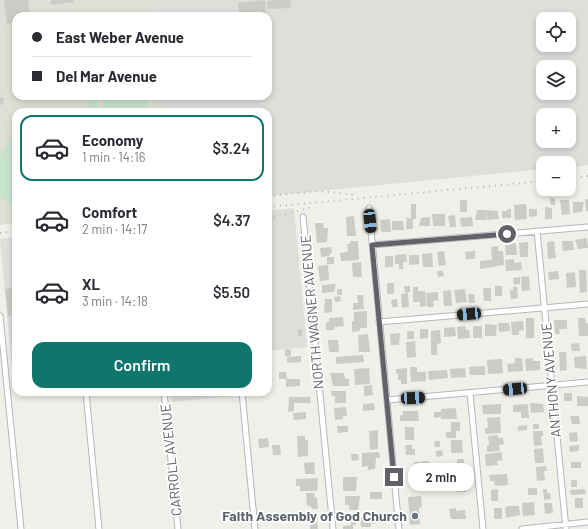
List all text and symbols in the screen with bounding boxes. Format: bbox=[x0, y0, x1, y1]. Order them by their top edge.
map controls bbox=[536, 12, 576, 196]
button: locate bbox=[536, 12, 576, 52]
text: East Weber Avenue bbox=[56, 28, 184, 46]
button: layers bbox=[536, 60, 576, 100]
text: Del Mar Avenue bbox=[56, 67, 157, 85]
button: + bbox=[536, 108, 576, 148]
icon: car bbox=[34, 130, 70, 166]
text: Economy bbox=[82, 131, 143, 149]
text: $3.24 bbox=[212, 139, 250, 157]
text: 1 min · 14:16 bbox=[82, 149, 146, 165]
button: − bbox=[536, 156, 576, 196]
icon: car bbox=[34, 202, 70, 238]
text: Comfort bbox=[82, 203, 137, 221]
car bbox=[363, 208, 377, 234]
text: $4.37 bbox=[213, 211, 250, 229]
text: 2 min · 14:17 bbox=[82, 221, 147, 237]
route start bbox=[498, 225, 516, 243]
street label: NORTH WAGNER AVENUE bbox=[296, 234, 327, 390]
icon: car bbox=[34, 274, 70, 310]
text: XL bbox=[82, 275, 100, 293]
text: $5.50 bbox=[213, 283, 250, 301]
text: 3 min · 14:18 bbox=[82, 293, 148, 309]
car bbox=[457, 307, 481, 321]
street label: ANTHONY AVENUE bbox=[537, 322, 564, 438]
button: Confirm bbox=[32, 342, 252, 388]
car bbox=[503, 382, 527, 396]
car bbox=[401, 391, 425, 405]
street label: CARROLL AVENUE bbox=[156, 403, 185, 517]
callout: 2 min bbox=[408, 463, 474, 491]
route end bbox=[385, 468, 403, 486]
text: 2 min bbox=[426, 469, 456, 485]
place label: Faith Assembly of God Church bbox=[222, 507, 407, 524]
marker: Faith Assembly of God Church bbox=[410, 511, 420, 521]

